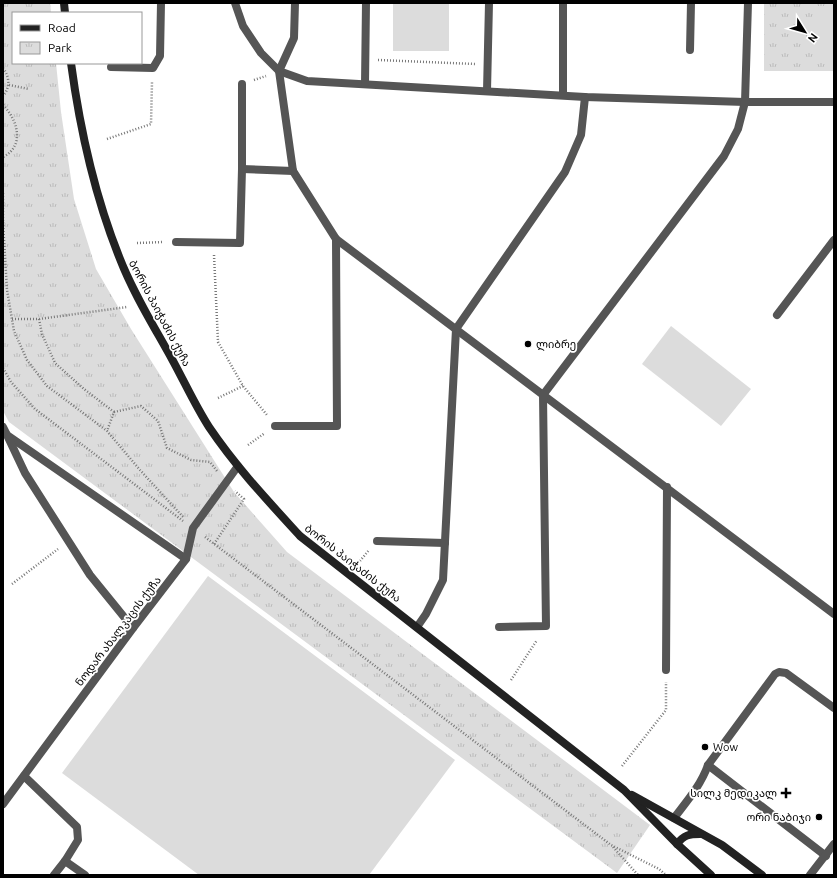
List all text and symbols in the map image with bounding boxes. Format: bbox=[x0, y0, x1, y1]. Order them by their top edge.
legend bbox=[12, 12, 142, 64]
north arrow bbox=[785, 12, 825, 52]
text: Road bbox=[48, 21, 76, 34]
text: N bbox=[806, 31, 820, 45]
text: Park bbox=[48, 41, 72, 54]
street label: ბორის პაიჭაძის ქუჩა bbox=[126, 258, 193, 369]
place label: ლიბრე bbox=[536, 338, 576, 351]
marker: ლიბრე bbox=[523, 339, 533, 349]
street label: ბორის პაიჭაძის ქუჩა bbox=[302, 522, 403, 605]
street label: ნოდარ ახალკაცის ქუჩა bbox=[73, 574, 164, 689]
place label: Wow bbox=[713, 741, 738, 753]
marker: Wow bbox=[700, 742, 710, 752]
place label: სილკ მედიკალ bbox=[690, 787, 777, 800]
marker: სილკ მედიკალ bbox=[780, 787, 792, 799]
place label: ორი ნაბიჯი bbox=[746, 811, 811, 824]
marker: ორი ნაბიჯი bbox=[814, 812, 824, 822]

